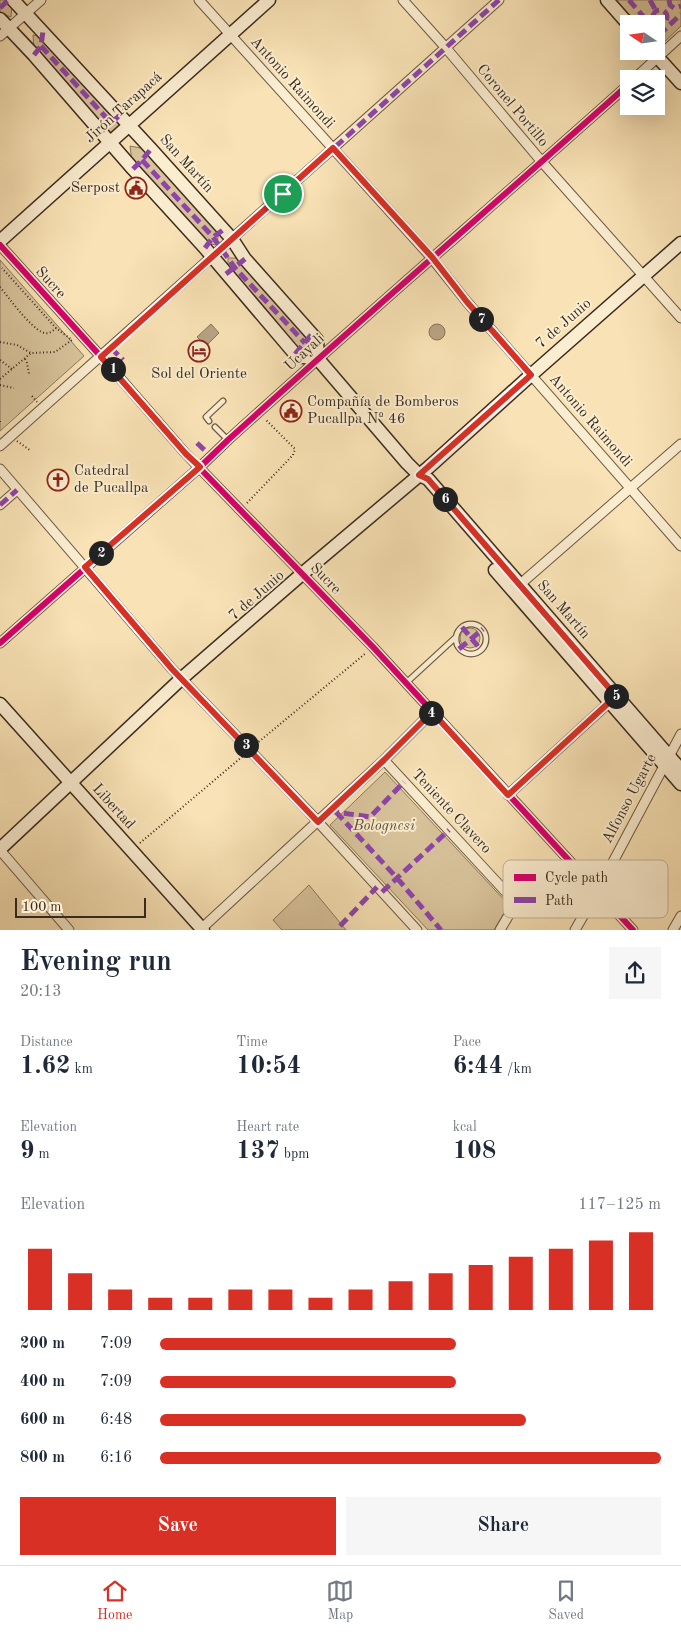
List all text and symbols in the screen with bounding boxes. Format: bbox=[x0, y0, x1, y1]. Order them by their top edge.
north arrow bbox=[620, 15, 665, 60]
map controls bbox=[620, 15, 665, 115]
street label: Antonio Raimondi bbox=[247, 34, 337, 132]
street label: Coronel Portillo bbox=[473, 62, 551, 150]
street label: Jirón Tarapacá bbox=[83, 69, 166, 146]
button: layers bbox=[620, 70, 665, 115]
street label: San Martín bbox=[156, 132, 216, 196]
pin bbox=[262, 173, 304, 215]
public building icon: Serpost bbox=[124, 176, 148, 200]
icon: arrive bbox=[269, 180, 297, 208]
place label: Serpost bbox=[71, 181, 120, 196]
street label: Sucre bbox=[32, 264, 68, 302]
street label: 7 de Junio bbox=[534, 296, 594, 352]
pin: 7 bbox=[468, 306, 494, 332]
text: 7 bbox=[477, 312, 486, 326]
street label: Ucayali bbox=[282, 331, 328, 375]
hotel icon: Sol del Oriente bbox=[187, 339, 211, 363]
pin: 1 bbox=[100, 356, 126, 382]
text: 1 bbox=[109, 362, 118, 376]
place label: Sol del Oriente bbox=[151, 367, 247, 382]
street label: Antonio Raimondi bbox=[546, 372, 634, 470]
place label: Compañía de Bomberos Pucallpa Nº 46 bbox=[307, 395, 459, 427]
public building icon: Compañía de Bomberos Pucallpa Nº 46 bbox=[279, 399, 303, 423]
place label: Catedral de Pucallpa bbox=[74, 464, 149, 496]
church icon: Catedral de Pucallpa bbox=[46, 468, 70, 492]
pin: 6 bbox=[432, 486, 458, 512]
text: 6 bbox=[441, 492, 450, 506]
pin: 2 bbox=[88, 540, 114, 566]
text: 2 bbox=[97, 546, 106, 560]
street label: Sucre bbox=[307, 561, 343, 598]
street label: 7 de Junio bbox=[227, 568, 287, 624]
street label: San Martín bbox=[534, 578, 592, 642]
pin: 5 bbox=[604, 684, 628, 708]
text: 5 bbox=[612, 689, 621, 703]
pin: 4 bbox=[418, 700, 444, 726]
text: 4 bbox=[427, 706, 436, 720]
pin: 3 bbox=[234, 732, 258, 758]
text: 3 bbox=[242, 738, 251, 752]
street label: Alfonso Ugarte bbox=[600, 752, 660, 846]
street label: Teniente Clavero bbox=[408, 767, 494, 857]
street label: Libertad bbox=[89, 781, 137, 833]
park label: Bolognesi bbox=[352, 819, 415, 834]
legend bbox=[503, 860, 668, 918]
text: Cycle path bbox=[545, 871, 608, 885]
text: Path bbox=[545, 894, 574, 908]
scale bar bbox=[15, 895, 146, 918]
text: 100 m bbox=[22, 900, 61, 914]
button: share bbox=[609, 947, 661, 999]
text: Evening run bbox=[20, 949, 172, 977]
text: 20:13 bbox=[20, 984, 62, 1000]
text: Distance bbox=[20, 1035, 73, 1049]
text: Time bbox=[236, 1035, 268, 1049]
text: Pace bbox=[453, 1035, 481, 1049]
text: 1.62 bbox=[20, 1054, 71, 1079]
text: 10:54 bbox=[236, 1054, 301, 1079]
text: 6:44 bbox=[453, 1054, 503, 1079]
text: km bbox=[71, 1062, 93, 1076]
text: /km bbox=[503, 1062, 532, 1076]
text: Elevation bbox=[20, 1120, 77, 1134]
text: Heart rate bbox=[236, 1120, 299, 1134]
text: kcal bbox=[453, 1120, 477, 1134]
text: 9 bbox=[20, 1139, 35, 1164]
text: 137 bbox=[236, 1139, 280, 1164]
text: 108 bbox=[453, 1139, 496, 1164]
text: m bbox=[35, 1147, 50, 1161]
text: bpm bbox=[280, 1147, 309, 1161]
text: Elevation bbox=[20, 1197, 85, 1213]
text: 117–125 m bbox=[578, 1197, 661, 1213]
text: 200 m bbox=[20, 1336, 65, 1352]
text: 7:09 bbox=[100, 1336, 132, 1352]
text: 400 m bbox=[20, 1374, 65, 1390]
text: 7:09 bbox=[100, 1374, 132, 1390]
text: 600 m bbox=[20, 1412, 65, 1428]
text: 6:48 bbox=[100, 1412, 132, 1428]
text: 800 m bbox=[20, 1450, 65, 1466]
text: 6:16 bbox=[100, 1450, 132, 1466]
button: Save bbox=[20, 1497, 336, 1555]
button: Share bbox=[346, 1497, 661, 1555]
tab: Home bbox=[97, 1577, 133, 1624]
tab: Map bbox=[326, 1577, 354, 1624]
tab: Saved bbox=[548, 1577, 584, 1624]

